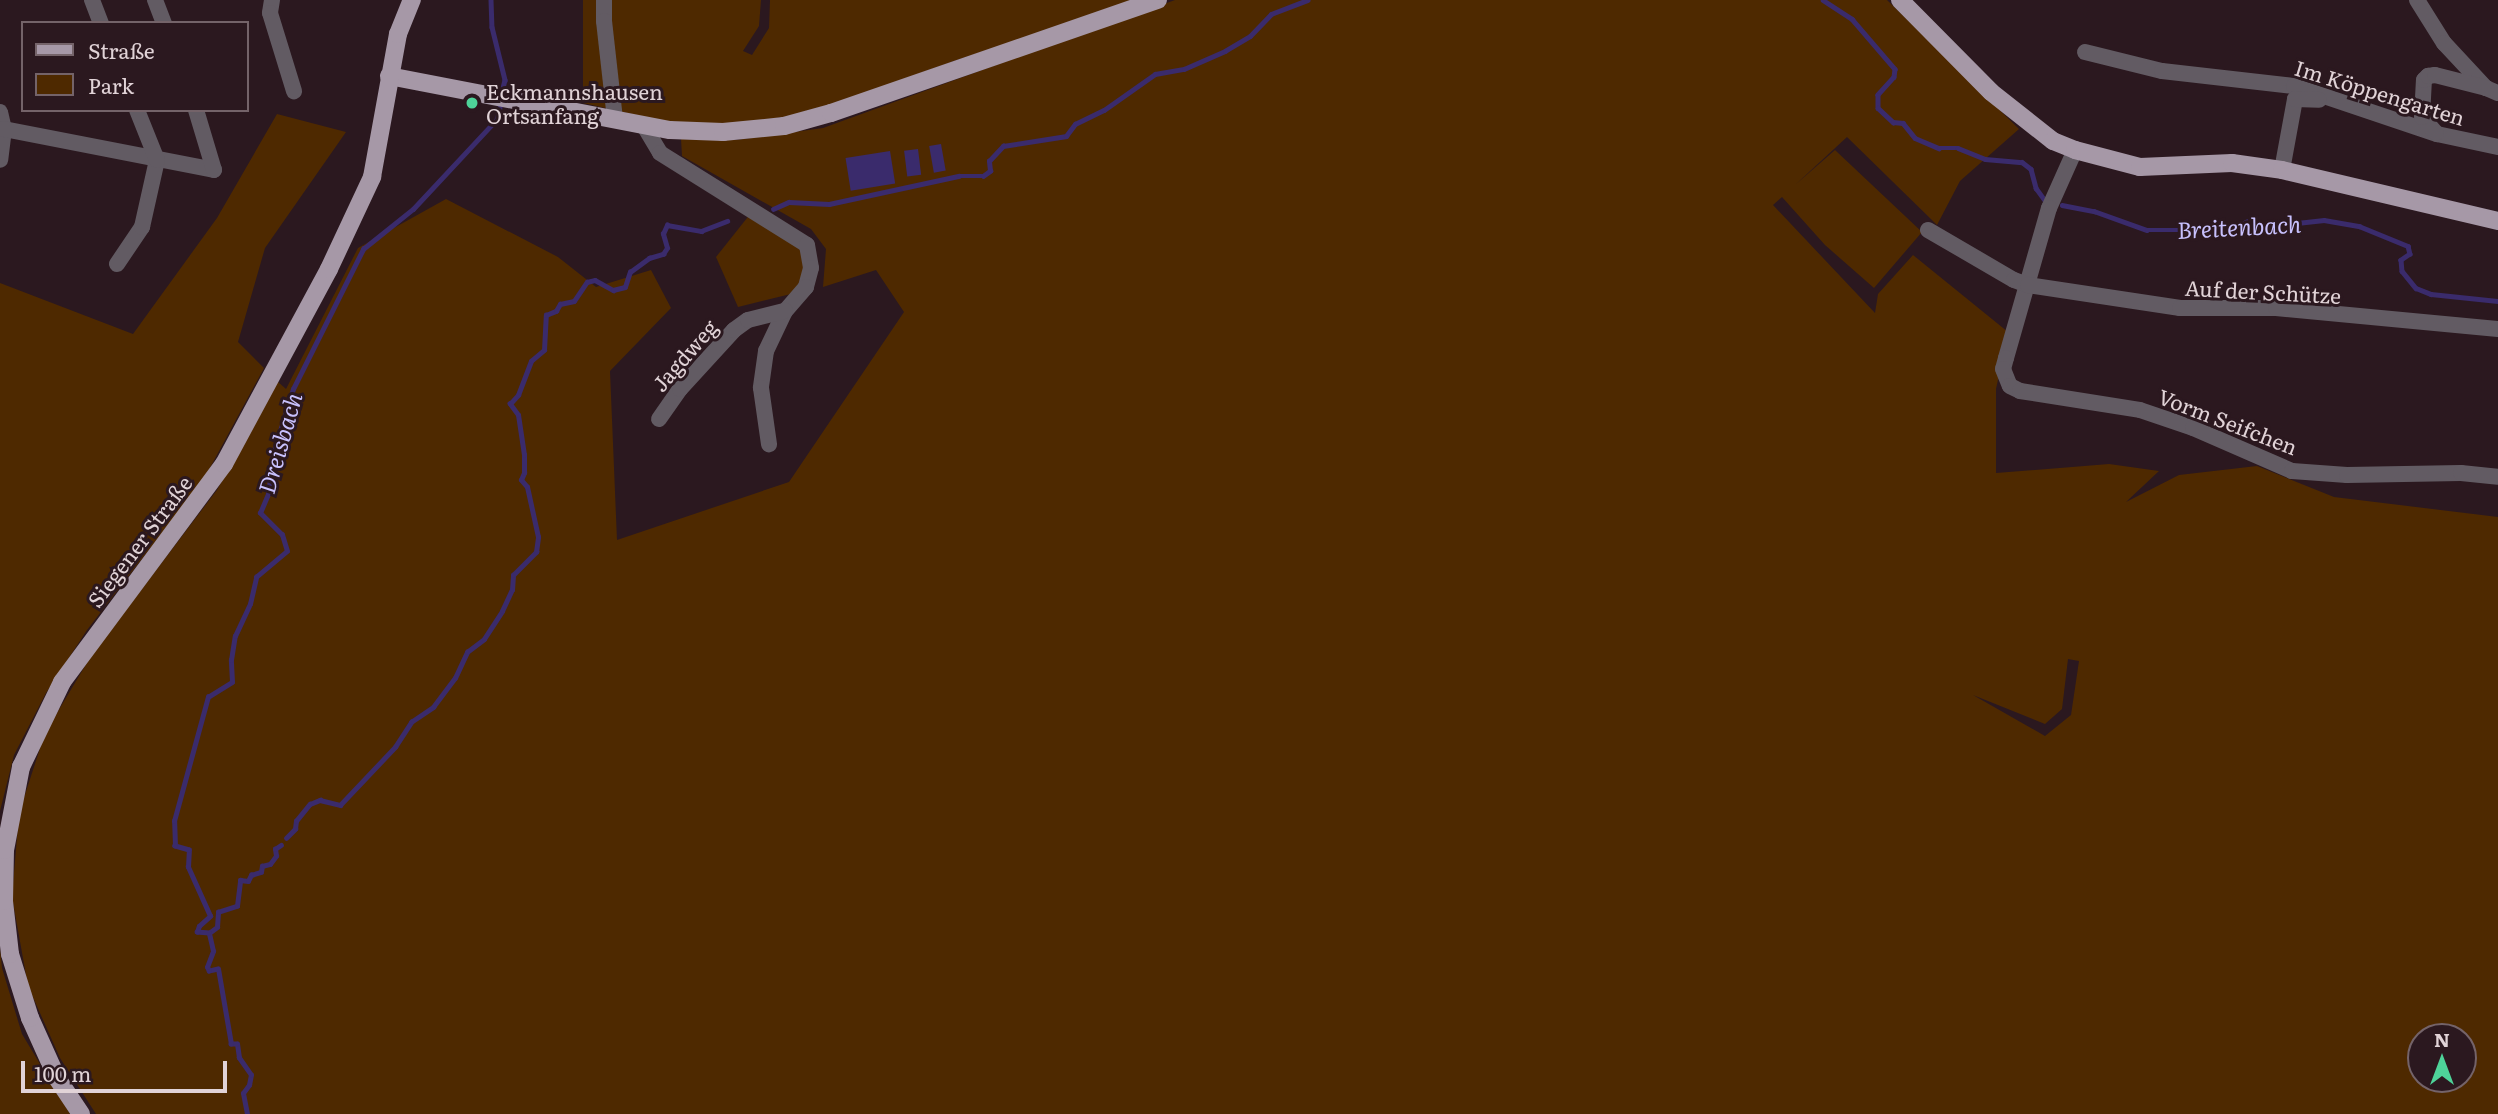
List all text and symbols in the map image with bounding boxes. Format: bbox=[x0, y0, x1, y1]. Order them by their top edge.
legend bbox=[21, 21, 248, 112]
text: Straße bbox=[88, 34, 155, 65]
street label: Im Köppengarten bbox=[2292, 54, 2468, 130]
text: Park bbox=[88, 69, 134, 100]
place label: Eckmannshausen Ortsanfang bbox=[486, 78, 663, 128]
marker: Eckmannshausen Ortsanfang bbox=[464, 95, 480, 111]
water label: Breitenbach bbox=[2176, 209, 2302, 243]
street label: Auf der Schütze bbox=[2184, 274, 2342, 308]
street label: Jagdweg bbox=[646, 314, 722, 396]
street label: Vorm Seifchen bbox=[2155, 383, 2301, 459]
water label: Dreisbach bbox=[251, 389, 307, 497]
street label: Siegener Straße bbox=[81, 470, 197, 612]
north arrow bbox=[2407, 1023, 2477, 1093]
text: N bbox=[2434, 1025, 2450, 1053]
scale bar bbox=[24, 1048, 231, 1092]
text: 100 m bbox=[34, 1057, 91, 1088]

